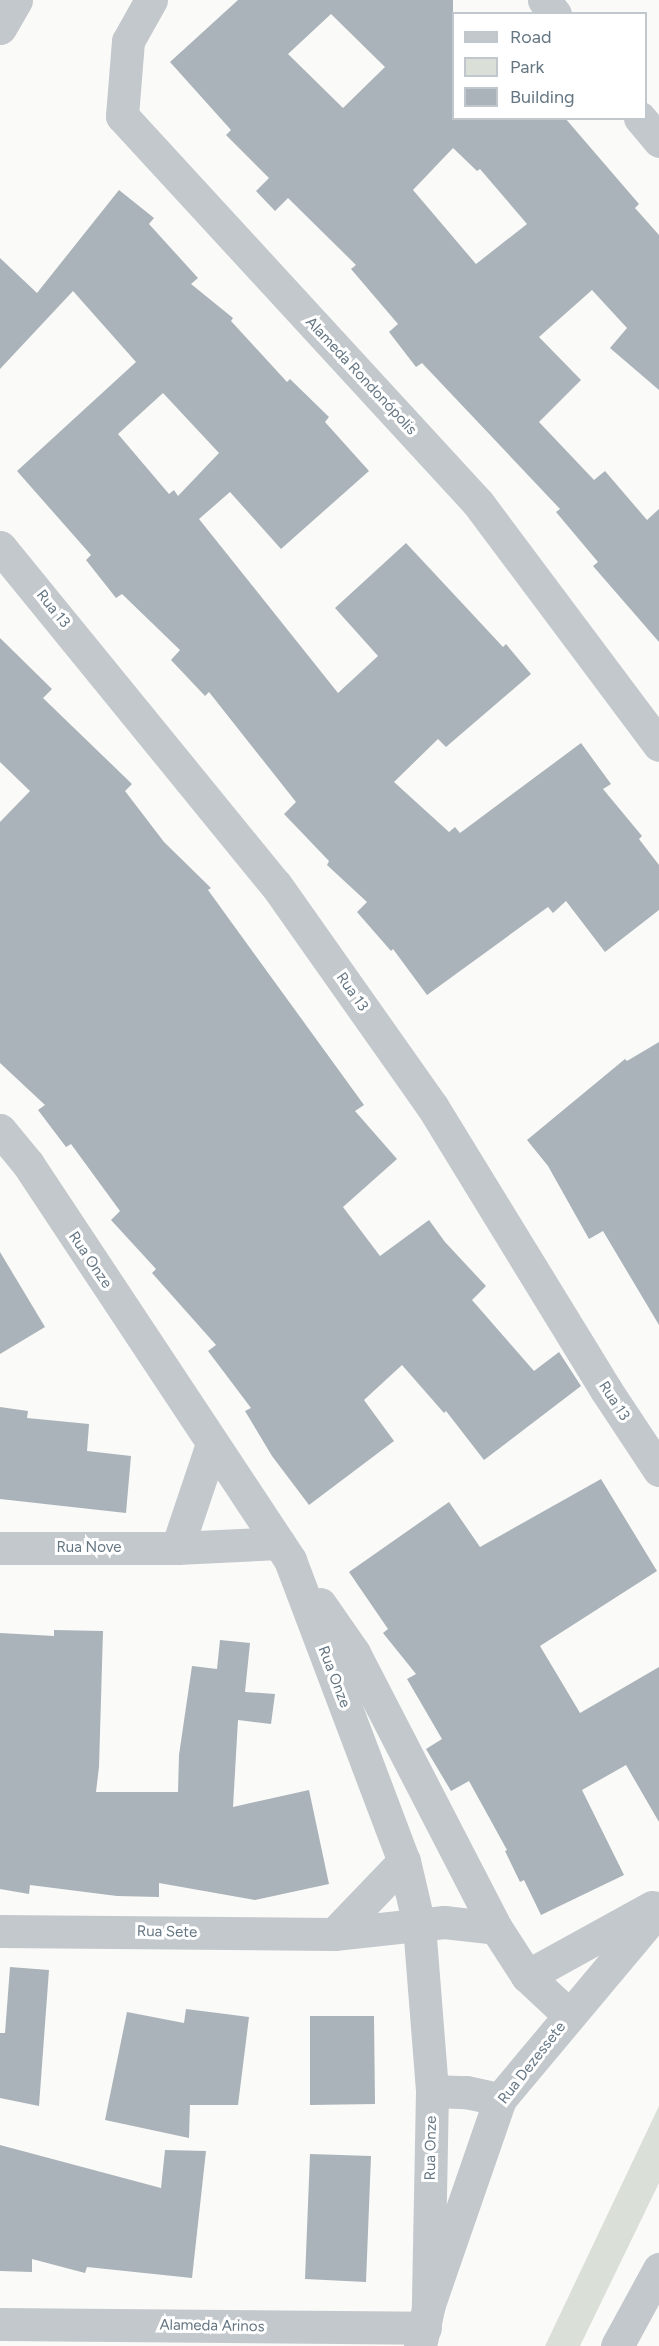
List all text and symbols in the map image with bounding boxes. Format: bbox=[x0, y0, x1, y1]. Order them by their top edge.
legend bbox=[452, 12, 647, 120]
text: Road bbox=[510, 26, 551, 48]
text: Park bbox=[510, 56, 544, 78]
text: Building bbox=[510, 86, 575, 108]
street label: Alameda Rondonópolis bbox=[302, 313, 420, 439]
street label: Rua 13 bbox=[32, 586, 74, 632]
street label: Rua 13 bbox=[332, 969, 372, 1015]
street label: Rua Onze bbox=[64, 1228, 116, 1292]
street label: Rua 13 bbox=[595, 1378, 633, 1424]
street label: Rua Nove bbox=[56, 1539, 122, 1557]
street label: Rua Onze bbox=[314, 1644, 354, 1710]
street label: Rua Sete bbox=[137, 1922, 197, 1942]
street label: Rua Dezessete bbox=[494, 2018, 570, 2108]
street label: Rua Onze bbox=[421, 2116, 441, 2180]
street label: Alameda Arinos bbox=[159, 2316, 265, 2336]

